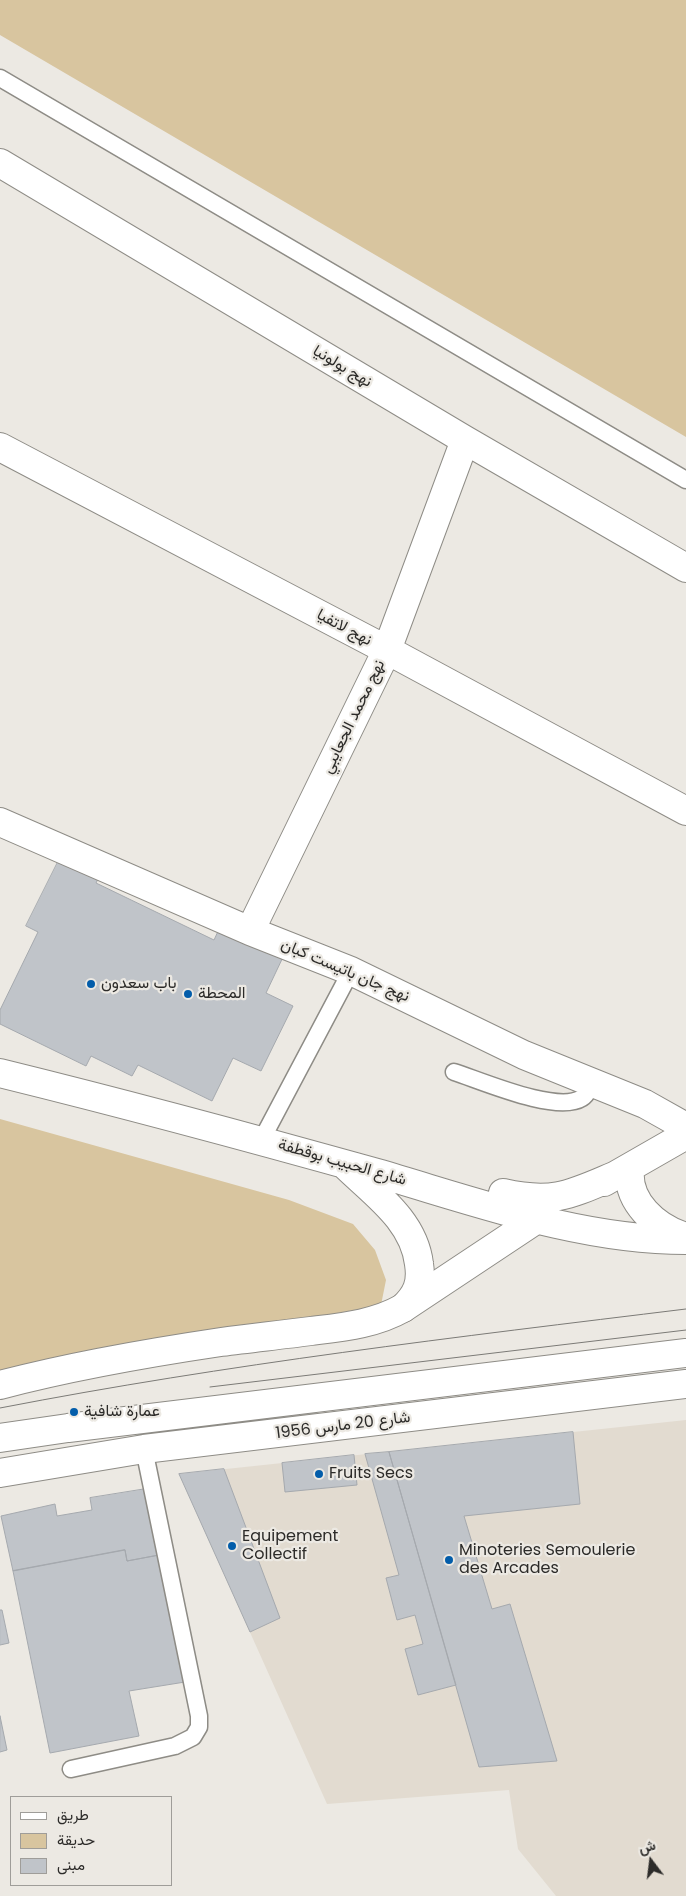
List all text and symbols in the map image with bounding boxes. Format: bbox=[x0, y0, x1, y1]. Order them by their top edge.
street label: نهج بولونيا bbox=[309, 342, 375, 392]
street label: نهج لاتفيا bbox=[313, 605, 375, 651]
street label: نهج محمد الجعايبي bbox=[318, 657, 390, 777]
street label: نهج جان باتيست كبان bbox=[278, 935, 412, 1007]
place label: باب سعدون bbox=[101, 974, 176, 994]
marker: باب سعدون bbox=[85, 978, 97, 990]
place label: المحطة bbox=[198, 984, 245, 1004]
marker: المحطة bbox=[182, 988, 194, 1000]
street label: شارع الحبيب بوقطفة bbox=[276, 1136, 408, 1190]
place label: عمارة شافية bbox=[84, 1402, 160, 1422]
marker: عمارة شافية bbox=[68, 1406, 80, 1418]
street label: شارع 20 مارس 1956 bbox=[275, 1408, 411, 1444]
place label: Fruits Secs bbox=[329, 1464, 413, 1484]
marker: Fruits Secs bbox=[313, 1468, 325, 1480]
place label: Equipement Collectif bbox=[242, 1527, 338, 1565]
marker: Equipement Collectif bbox=[226, 1540, 238, 1552]
place label: Minoteries Semoulerie des Arcades bbox=[459, 1541, 635, 1579]
marker: Minoteries Semoulerie des Arcades bbox=[443, 1554, 455, 1566]
legend bbox=[10, 1796, 172, 1886]
text: طريق bbox=[57, 1804, 89, 1825]
text: حديقة bbox=[57, 1829, 95, 1850]
text: ش bbox=[636, 1835, 658, 1858]
north arrow bbox=[626, 1836, 676, 1886]
text: مبنى bbox=[57, 1854, 85, 1875]

